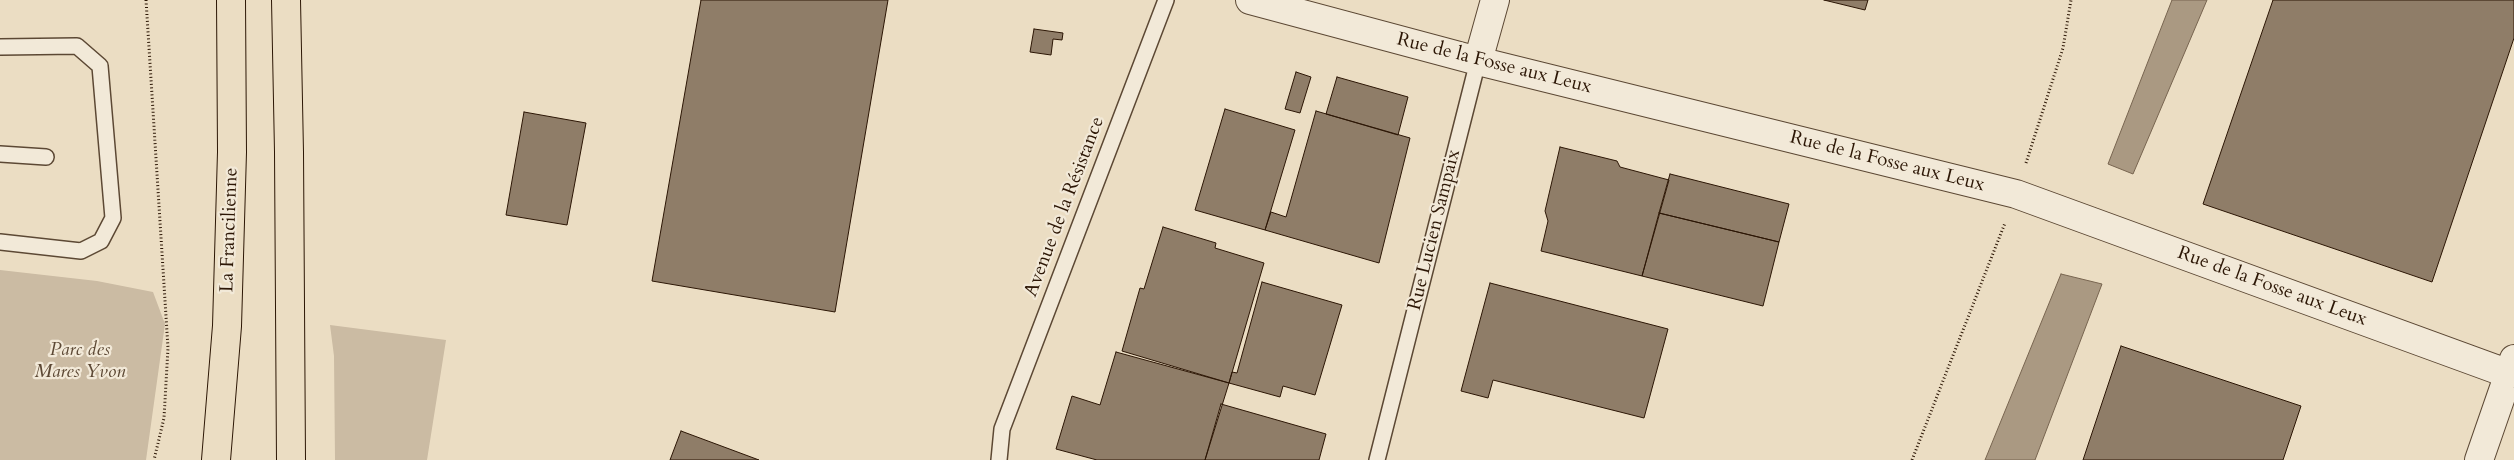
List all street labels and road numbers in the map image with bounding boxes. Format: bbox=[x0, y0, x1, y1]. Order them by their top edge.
street label: Rue de la Fosse aux Leux bbox=[1394, 29, 1594, 99]
street label: Avenue de la Résistance bbox=[1020, 114, 1110, 300]
street label: Rue de la Fosse aux Leux bbox=[1787, 127, 1987, 197]
street label: Rue Lucien Sampaix bbox=[1404, 147, 1466, 313]
street label: La Francilienne bbox=[216, 167, 244, 293]
street label: Rue de la Fosse aux Leux bbox=[2174, 242, 2370, 332]

